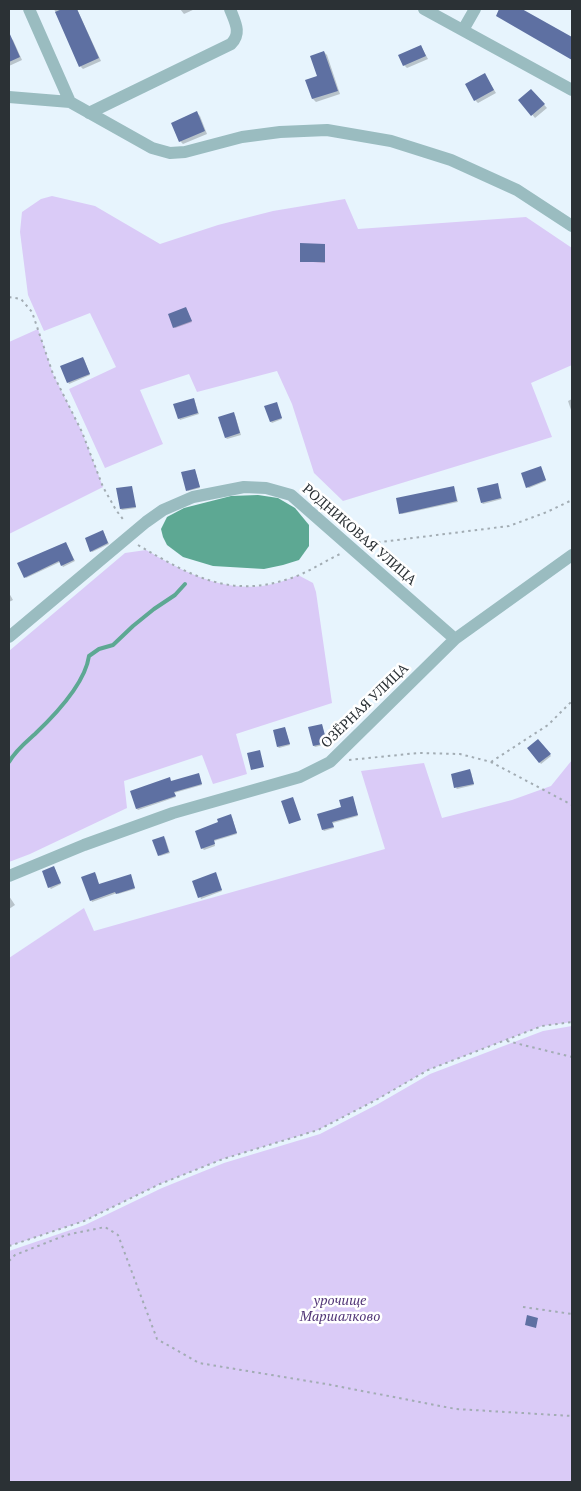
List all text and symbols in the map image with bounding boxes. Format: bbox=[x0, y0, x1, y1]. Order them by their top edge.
street label: РОДНИКОВАЯ УЛИЦА bbox=[298, 481, 420, 589]
street label: ОЗЁРНАЯ УЛИЦА bbox=[318, 660, 412, 752]
park label: урочище Маршалково bbox=[300, 1293, 380, 1325]

